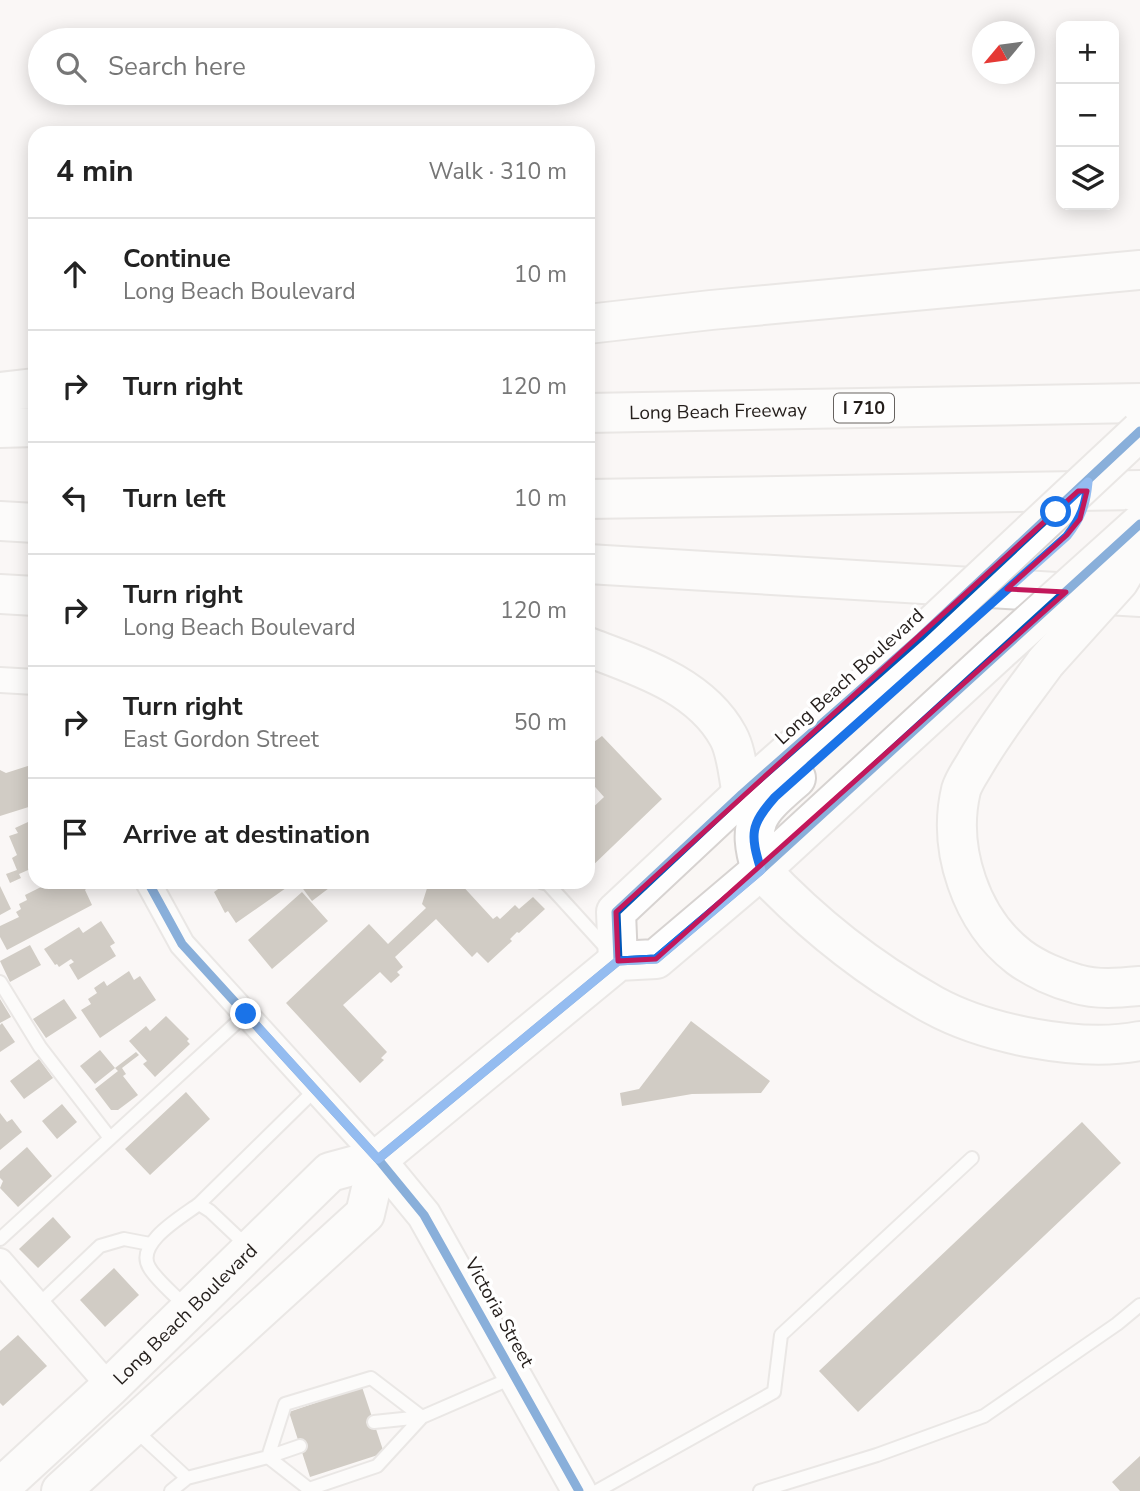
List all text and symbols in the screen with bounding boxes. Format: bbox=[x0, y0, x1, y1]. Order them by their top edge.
north arrow bbox=[972, 21, 1035, 84]
map controls bbox=[1056, 21, 1119, 210]
button: + bbox=[1056, 21, 1119, 84]
search box bbox=[28, 28, 595, 105]
icon: search bbox=[52, 48, 90, 86]
text: Search here bbox=[108, 49, 246, 84]
button: − bbox=[1056, 84, 1119, 147]
button: layers bbox=[1056, 147, 1119, 210]
text: 4 min bbox=[56, 151, 134, 192]
text: Walk · 310 m bbox=[428, 156, 567, 187]
text: Continue bbox=[123, 241, 231, 276]
icon: ahead bbox=[56, 255, 94, 293]
text: 10 m bbox=[514, 259, 567, 290]
text: Long Beach Boulevard bbox=[123, 276, 356, 307]
icon: right bbox=[56, 367, 94, 405]
text: Turn right bbox=[123, 369, 242, 404]
text: 120 m bbox=[500, 371, 567, 402]
road number: I 710 bbox=[834, 394, 894, 422]
street label: Long Beach Freeway bbox=[629, 397, 807, 426]
icon: left bbox=[56, 479, 94, 517]
text: Turn left bbox=[123, 481, 226, 516]
text: 10 m bbox=[514, 483, 567, 514]
route start bbox=[1040, 496, 1071, 527]
text: Turn right bbox=[123, 577, 242, 612]
icon: right bbox=[56, 591, 94, 629]
text: 120 m bbox=[500, 595, 567, 626]
street label: Long Beach Boulevard bbox=[770, 603, 930, 751]
text: Long Beach Boulevard bbox=[123, 612, 356, 643]
text: Turn right bbox=[123, 689, 242, 724]
icon: right bbox=[56, 703, 94, 741]
text: 50 m bbox=[514, 707, 567, 738]
text: East Gordon Street bbox=[123, 724, 319, 755]
icon: arrive bbox=[56, 815, 94, 853]
text: Arrive at destination bbox=[123, 817, 370, 852]
route end bbox=[230, 998, 261, 1029]
street label: Long Beach Boulevard bbox=[108, 1238, 263, 1391]
street label: Victoria Street bbox=[458, 1252, 540, 1372]

